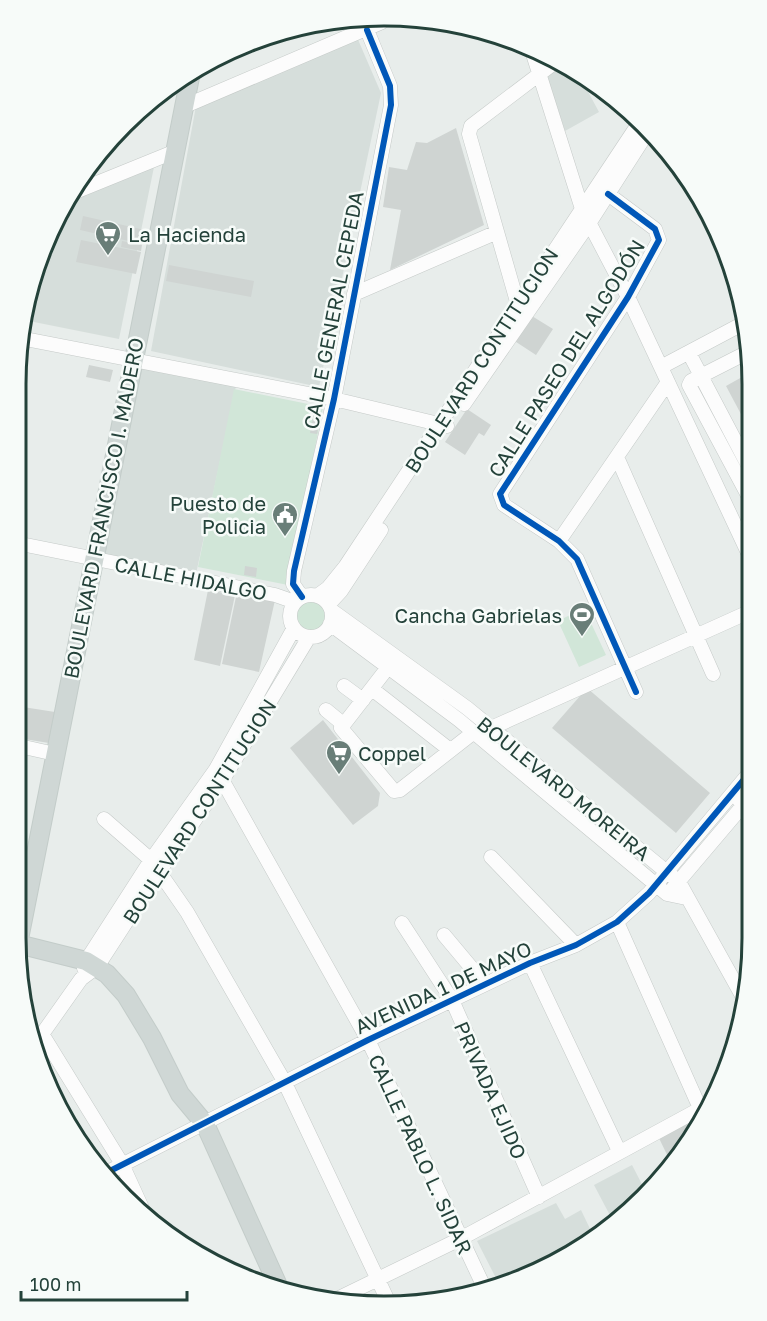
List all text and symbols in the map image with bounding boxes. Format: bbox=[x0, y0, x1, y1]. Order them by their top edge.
street label: CALLE GENERAL CEPEDA bbox=[298, 189, 368, 431]
supermarket icon: La Hacienda bbox=[93, 219, 123, 257]
place label: La Hacienda bbox=[128, 222, 246, 246]
street label: CALLE PASEO DEL ALGODÓN bbox=[483, 235, 649, 481]
street label: BOULEVARD CONTITUCION bbox=[399, 243, 563, 477]
street label: BOULEVARD FRANCISCO I. MADERO bbox=[58, 336, 148, 680]
place label: Puesto de Policia bbox=[170, 491, 266, 538]
public building icon: Puesto de Policia bbox=[270, 500, 300, 538]
street label: CALLE HIDALGO bbox=[113, 551, 269, 605]
sports icon: Cancha Gabrielas bbox=[567, 600, 597, 638]
place label: Cancha Gabrielas bbox=[395, 603, 562, 627]
street label: BOULEVARD CONTITUCION bbox=[117, 694, 281, 928]
street label: BOULEVARD MOREIRA bbox=[473, 711, 655, 865]
supermarket icon: Coppel bbox=[324, 738, 354, 776]
place label: Coppel bbox=[358, 741, 426, 765]
street label: AVENIDA 1 DE MAYO bbox=[351, 936, 535, 1038]
street label: PRIVADA EJIDO bbox=[450, 1017, 532, 1163]
street label: CALLE PABLO L. SIDAR bbox=[364, 1050, 478, 1258]
scale bar bbox=[21, 1264, 188, 1302]
text: 100 m bbox=[30, 1273, 81, 1295]

